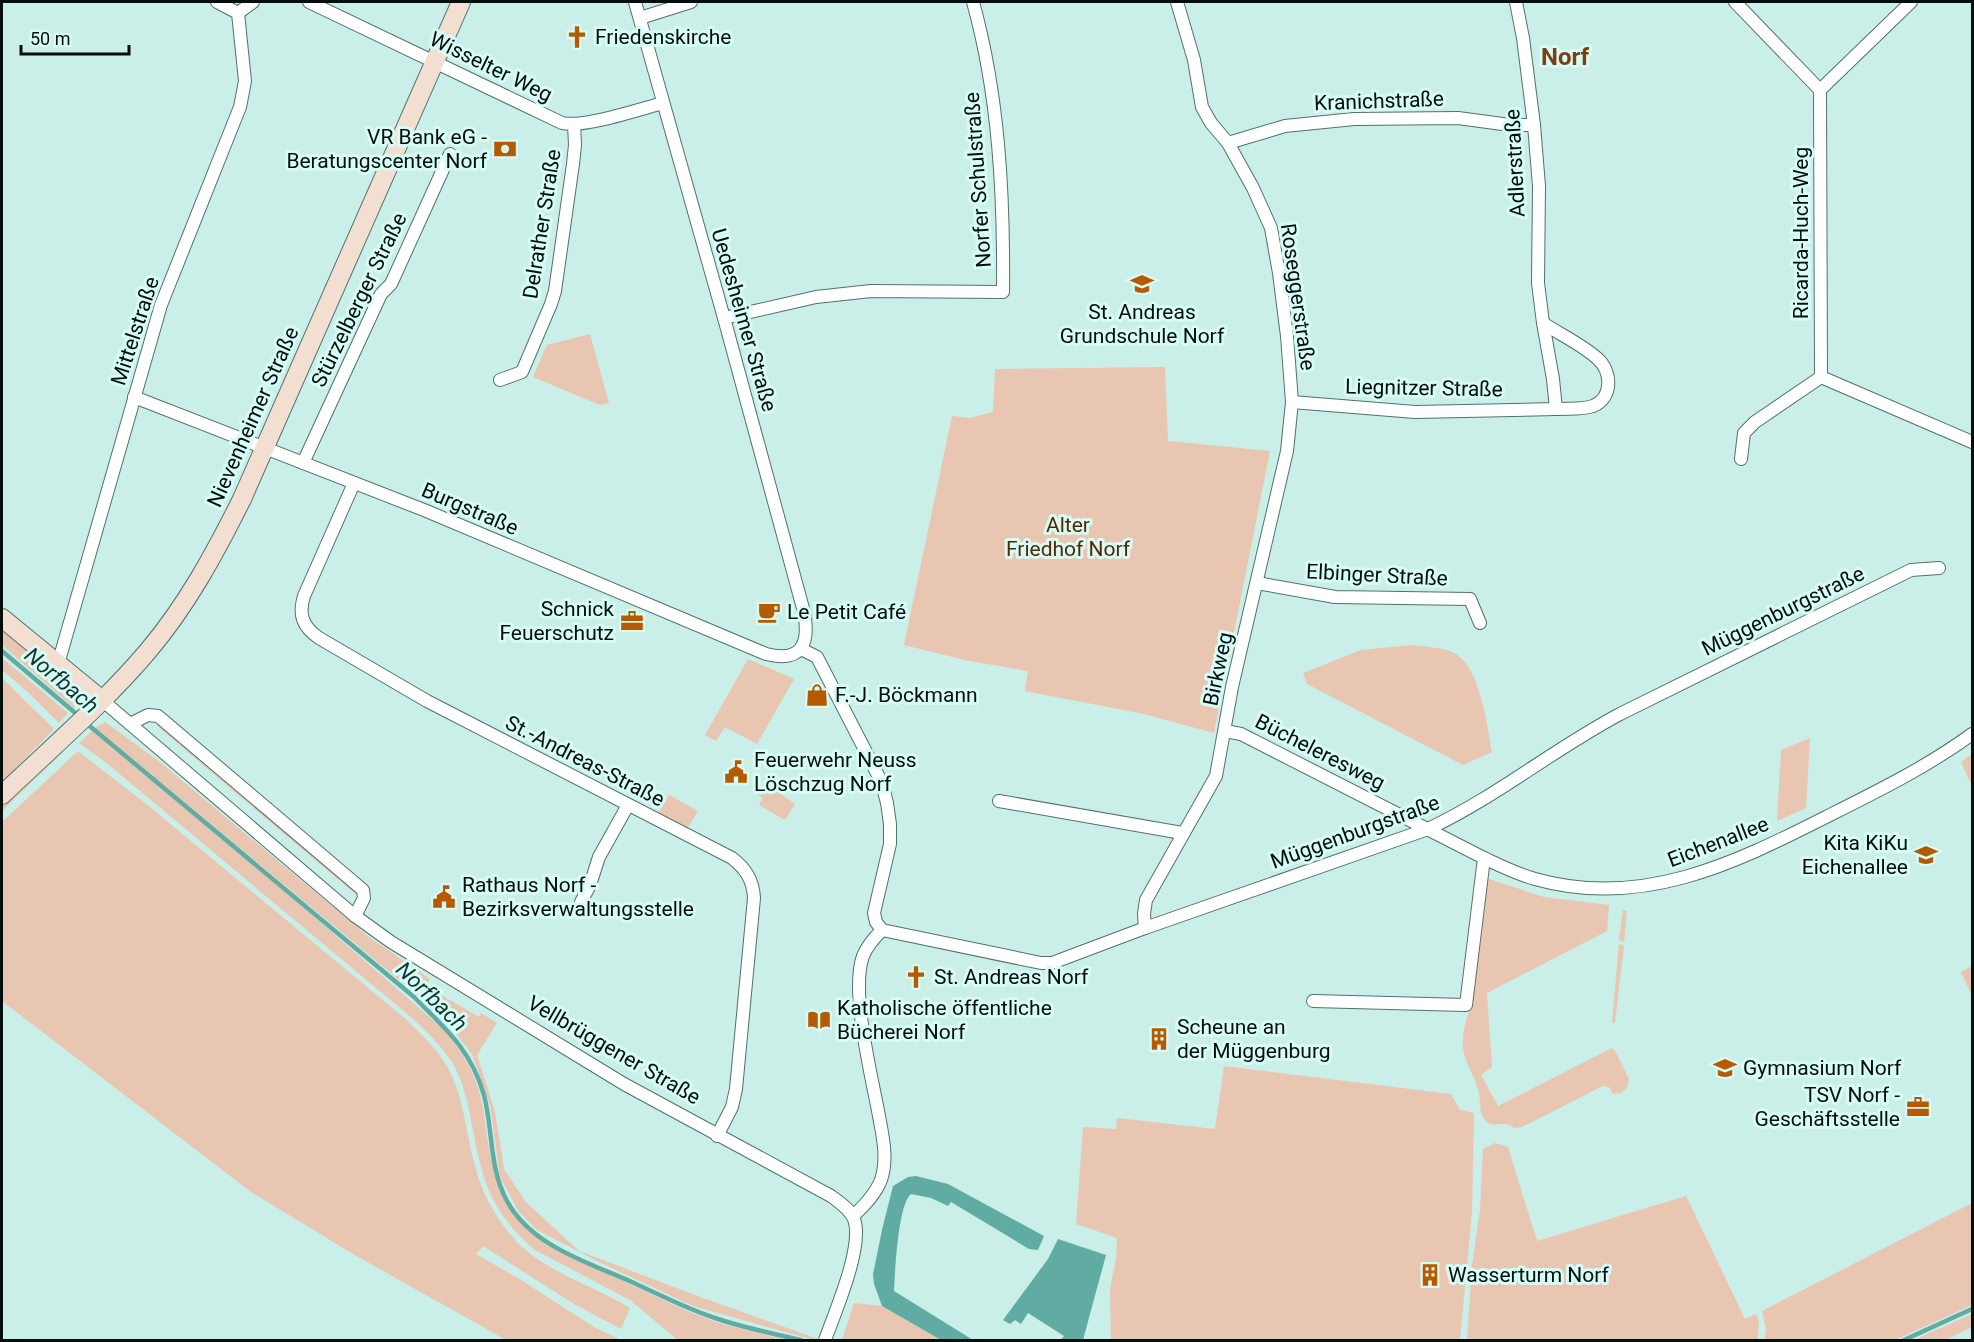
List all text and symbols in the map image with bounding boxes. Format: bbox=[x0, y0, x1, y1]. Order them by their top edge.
scale bar bbox=[21, 18, 129, 56]
church icon: Friedenskirche bbox=[564, 24, 590, 50]
place label: Friedenskirche bbox=[595, 25, 731, 49]
street label: Wisselter Weg bbox=[426, 27, 556, 107]
text: 50 m bbox=[30, 28, 70, 49]
district label: Norf bbox=[1541, 43, 1589, 71]
street label: Kranichstraße bbox=[1314, 87, 1444, 115]
street label: Norfer Schulstraße bbox=[960, 91, 996, 269]
street label: Adlerstraße bbox=[1500, 108, 1530, 218]
place label: VR Bank eG - Beratungscenter Norf bbox=[286, 125, 488, 173]
bank icon: VR Bank eG - Beratungscenter Norf bbox=[492, 136, 518, 162]
street label: Delrather Straße bbox=[518, 147, 566, 301]
street label: Ricarda-Huch-Weg bbox=[1789, 147, 1813, 319]
street label: Stürzelberger Straße bbox=[306, 209, 412, 391]
street label: Roseggerstraße bbox=[1276, 222, 1320, 372]
street label: Uedesheimer Straße bbox=[706, 226, 782, 414]
school or university icon: St. Andreas Grundschule Norf bbox=[1129, 271, 1155, 297]
street label: Mittelstraße bbox=[106, 274, 164, 388]
place label: St. Andreas Grundschule Norf bbox=[1060, 300, 1225, 348]
street label: Nievenheimer Straße bbox=[202, 323, 304, 511]
street label: Liegnitzer Straße bbox=[1345, 375, 1503, 401]
street label: Burgstraße bbox=[418, 478, 522, 540]
park label: Alter Friedhof Norf bbox=[1006, 513, 1131, 561]
street label: Elbinger Straße bbox=[1306, 559, 1448, 591]
street label: Müggenburgstraße bbox=[1698, 561, 1868, 661]
place label: Schnick Feuerschutz bbox=[499, 597, 614, 645]
cafe icon: Le Petit Café bbox=[756, 599, 782, 625]
place label: Le Petit Café bbox=[787, 600, 906, 624]
office icon: Schnick Feuerschutz bbox=[619, 608, 645, 634]
street label: Birkweg bbox=[1198, 630, 1238, 708]
water label: Norfbach bbox=[20, 642, 104, 718]
shop icon: F.-J. Böckmann bbox=[804, 682, 830, 708]
place label: F.-J. Böckmann bbox=[835, 683, 978, 707]
street label: Bücheleresweg bbox=[1251, 709, 1389, 795]
street label: St.-Andreas-Straße bbox=[502, 711, 668, 811]
place label: Feuerwehr Neuss Löschzug Norf bbox=[754, 748, 917, 796]
public building icon: Feuerwehr Neuss Löschzug Norf bbox=[723, 759, 749, 785]
street label: Müggenburgstraße bbox=[1267, 790, 1443, 874]
street label: Eichenallee bbox=[1664, 812, 1772, 872]
place label: Kita KiKu Eichenallee bbox=[1802, 831, 1908, 879]
school or university icon: Kita KiKu Eichenallee bbox=[1913, 842, 1939, 868]
place label: Rathaus Norf - Bezirksverwaltungsstelle bbox=[462, 873, 694, 921]
public building icon: Rathaus Norf - Bezirksverwaltungsstelle bbox=[431, 884, 457, 910]
water label: Norfbach bbox=[391, 957, 472, 1036]
church icon: St. Andreas Norf bbox=[903, 964, 929, 990]
place label: St. Andreas Norf bbox=[934, 965, 1089, 989]
street label: Vellbrüggener Straße bbox=[523, 991, 705, 1109]
place label: Katholische öffentliche Bücherei Norf bbox=[837, 996, 1052, 1044]
library icon: Katholische öffentliche Bücherei Norf bbox=[806, 1007, 832, 1033]
place label: Scheune an der Müggenburg bbox=[1177, 1015, 1331, 1063]
building icon: Scheune an der Müggenburg bbox=[1146, 1026, 1172, 1052]
school or university icon: Gymnasium Norf bbox=[1712, 1055, 1738, 1081]
place label: Gymnasium Norf bbox=[1743, 1056, 1902, 1080]
place label: TSV Norf - Geschäftsstelle bbox=[1755, 1083, 1900, 1131]
office icon: TSV Norf - Geschäftsstelle bbox=[1905, 1094, 1931, 1120]
building icon: Wasserturm Norf bbox=[1417, 1262, 1443, 1288]
place label: Wasserturm Norf bbox=[1448, 1263, 1610, 1287]

